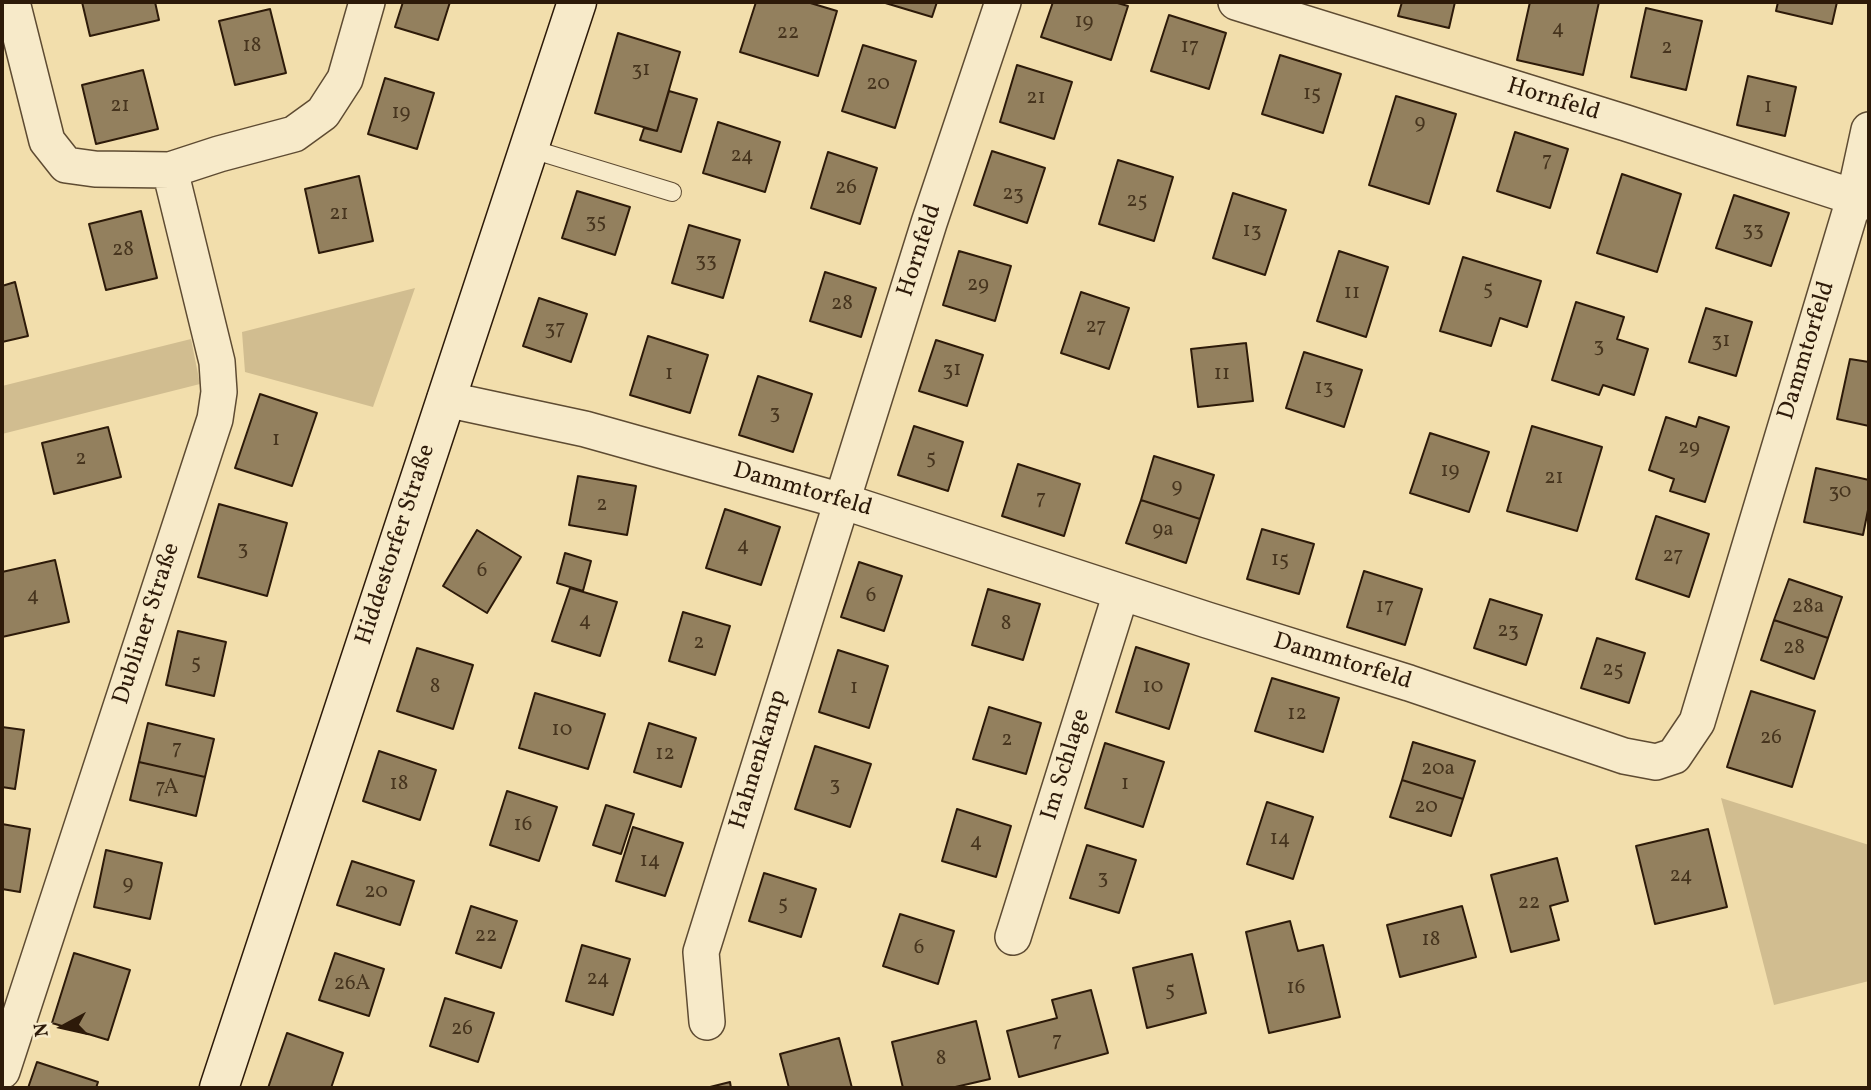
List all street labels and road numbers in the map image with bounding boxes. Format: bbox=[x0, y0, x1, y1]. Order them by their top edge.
street label: Hornfeld bbox=[1503, 73, 1603, 129]
street label: Hornfeld bbox=[893, 201, 949, 301]
street label: Dammtorfeld bbox=[1773, 278, 1843, 424]
street label: Hiddestorfer Straße bbox=[351, 441, 443, 649]
street label: Dammtorfeld bbox=[729, 457, 875, 525]
street label: Dubliner Straße bbox=[108, 540, 188, 708]
street label: Dammtorfeld bbox=[1269, 628, 1415, 698]
street label: Hahnenkamp bbox=[725, 687, 795, 833]
street label: Im Schlage bbox=[1036, 706, 1098, 824]

